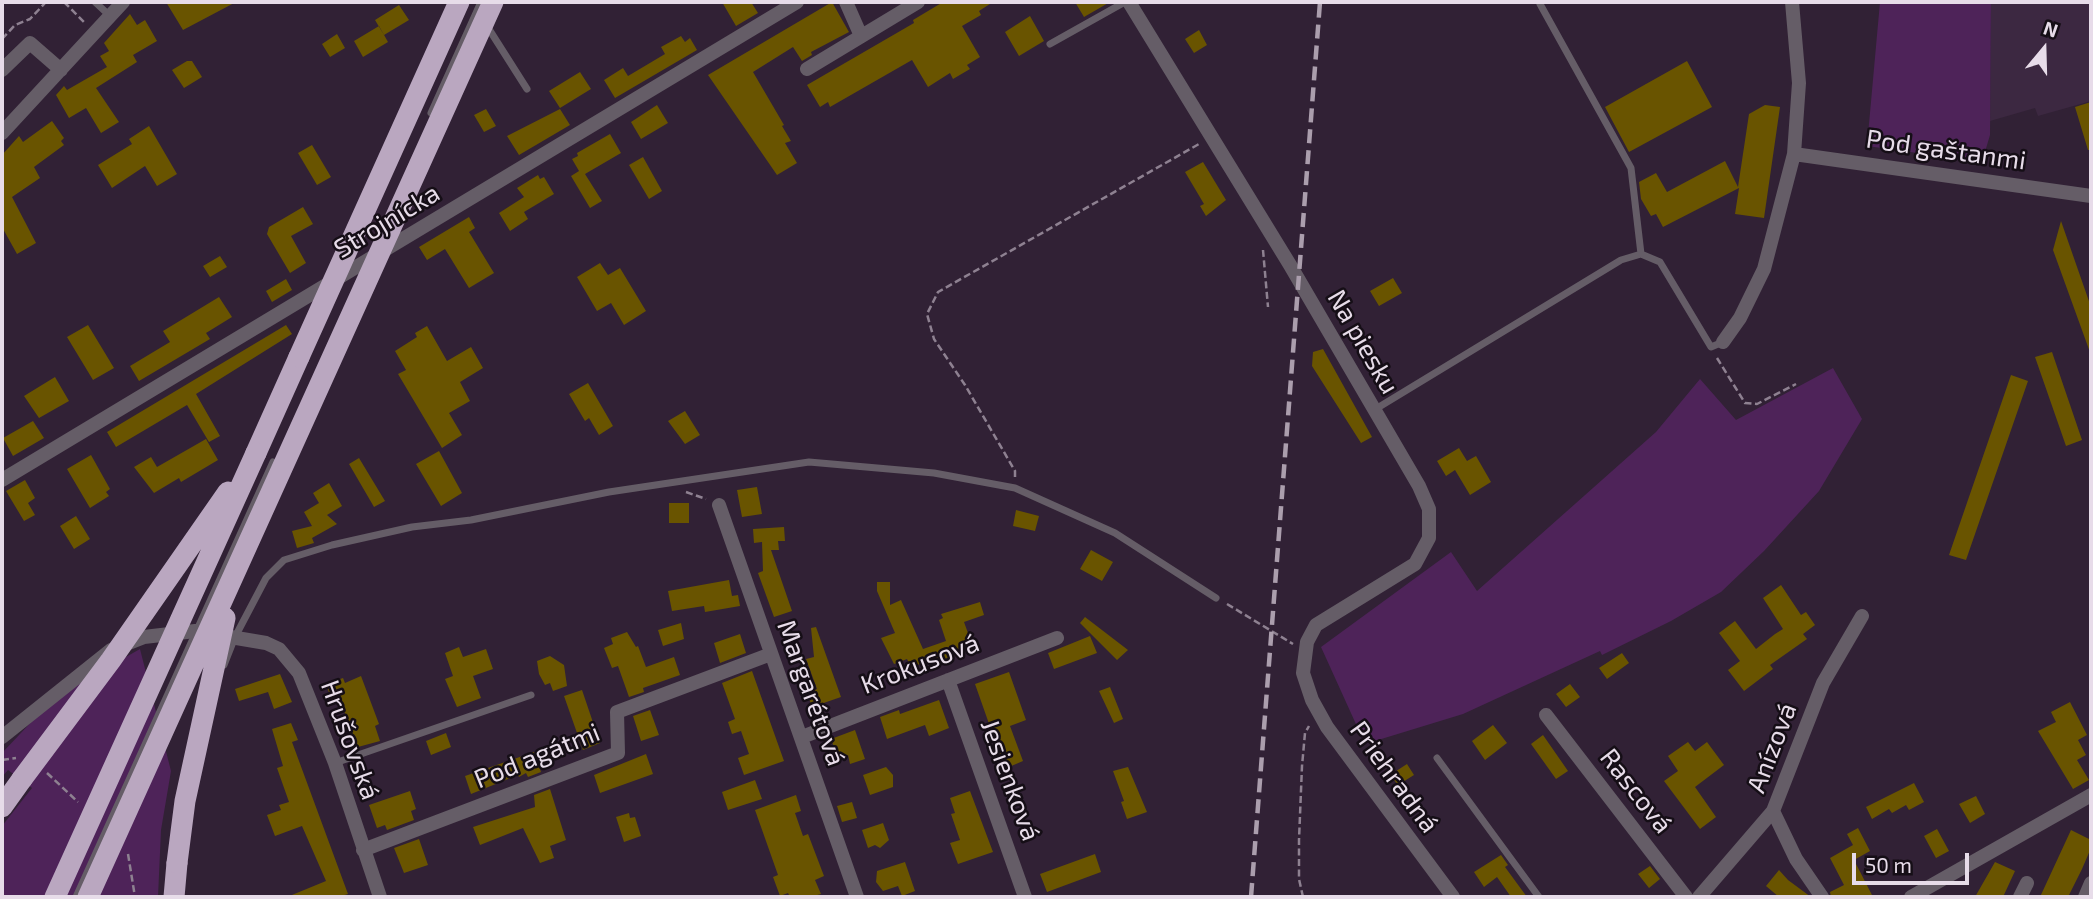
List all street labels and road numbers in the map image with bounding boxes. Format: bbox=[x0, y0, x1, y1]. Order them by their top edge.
street label: Pod gaštanmi bbox=[1864, 123, 2028, 177]
street label: Strojnícka bbox=[329, 177, 445, 265]
street label: Na piesku bbox=[1321, 284, 1405, 400]
street label: Margarétová bbox=[770, 616, 852, 770]
street label: Krokusová bbox=[857, 627, 983, 701]
street label: Hrušovská bbox=[314, 676, 386, 804]
street label: Anízová bbox=[1741, 699, 1803, 797]
street label: Jesienková bbox=[974, 715, 1046, 845]
street label: Priehradná bbox=[1343, 715, 1445, 839]
street label: Pod agátmi bbox=[470, 717, 604, 795]
street label: Rascová bbox=[1593, 743, 1679, 839]

